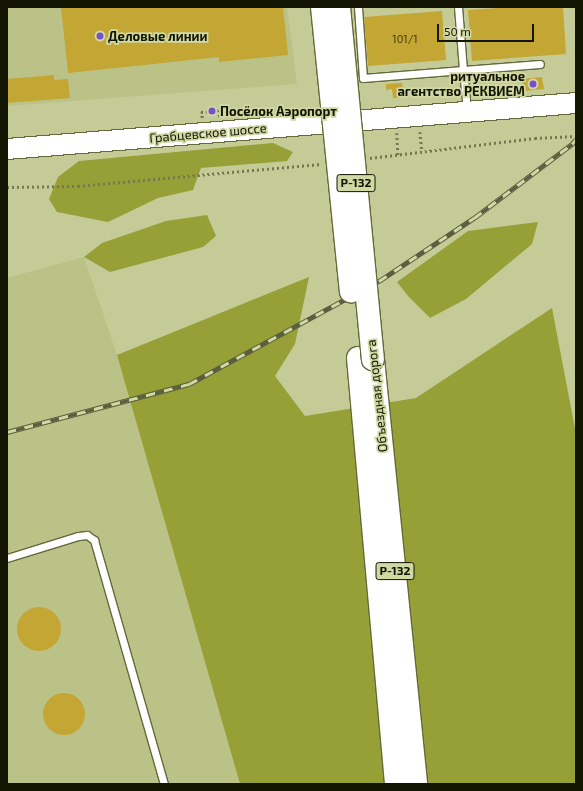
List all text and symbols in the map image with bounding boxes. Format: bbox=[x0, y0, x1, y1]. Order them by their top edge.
scale bar bbox=[439, 16, 536, 42]
text: 50 m bbox=[444, 24, 471, 38]
place label: Деловые линии bbox=[108, 28, 207, 44]
marker: Деловые линии bbox=[95, 31, 105, 41]
house number: 101/1 bbox=[392, 32, 418, 46]
place label: ритуальное агентство РЕКВИЕМ bbox=[397, 69, 525, 100]
marker: ритуальное агентство РЕКВИЕМ bbox=[528, 79, 538, 89]
place label: Посёлок Аэропорт bbox=[220, 103, 337, 119]
marker: Посёлок Аэропорт bbox=[207, 106, 217, 116]
street label: Грабцевское шоссе bbox=[149, 120, 267, 146]
road number: Р-132 bbox=[336, 173, 376, 193]
street label: Объездная дорога bbox=[363, 339, 391, 453]
road number: Р-132 bbox=[375, 561, 415, 581]

